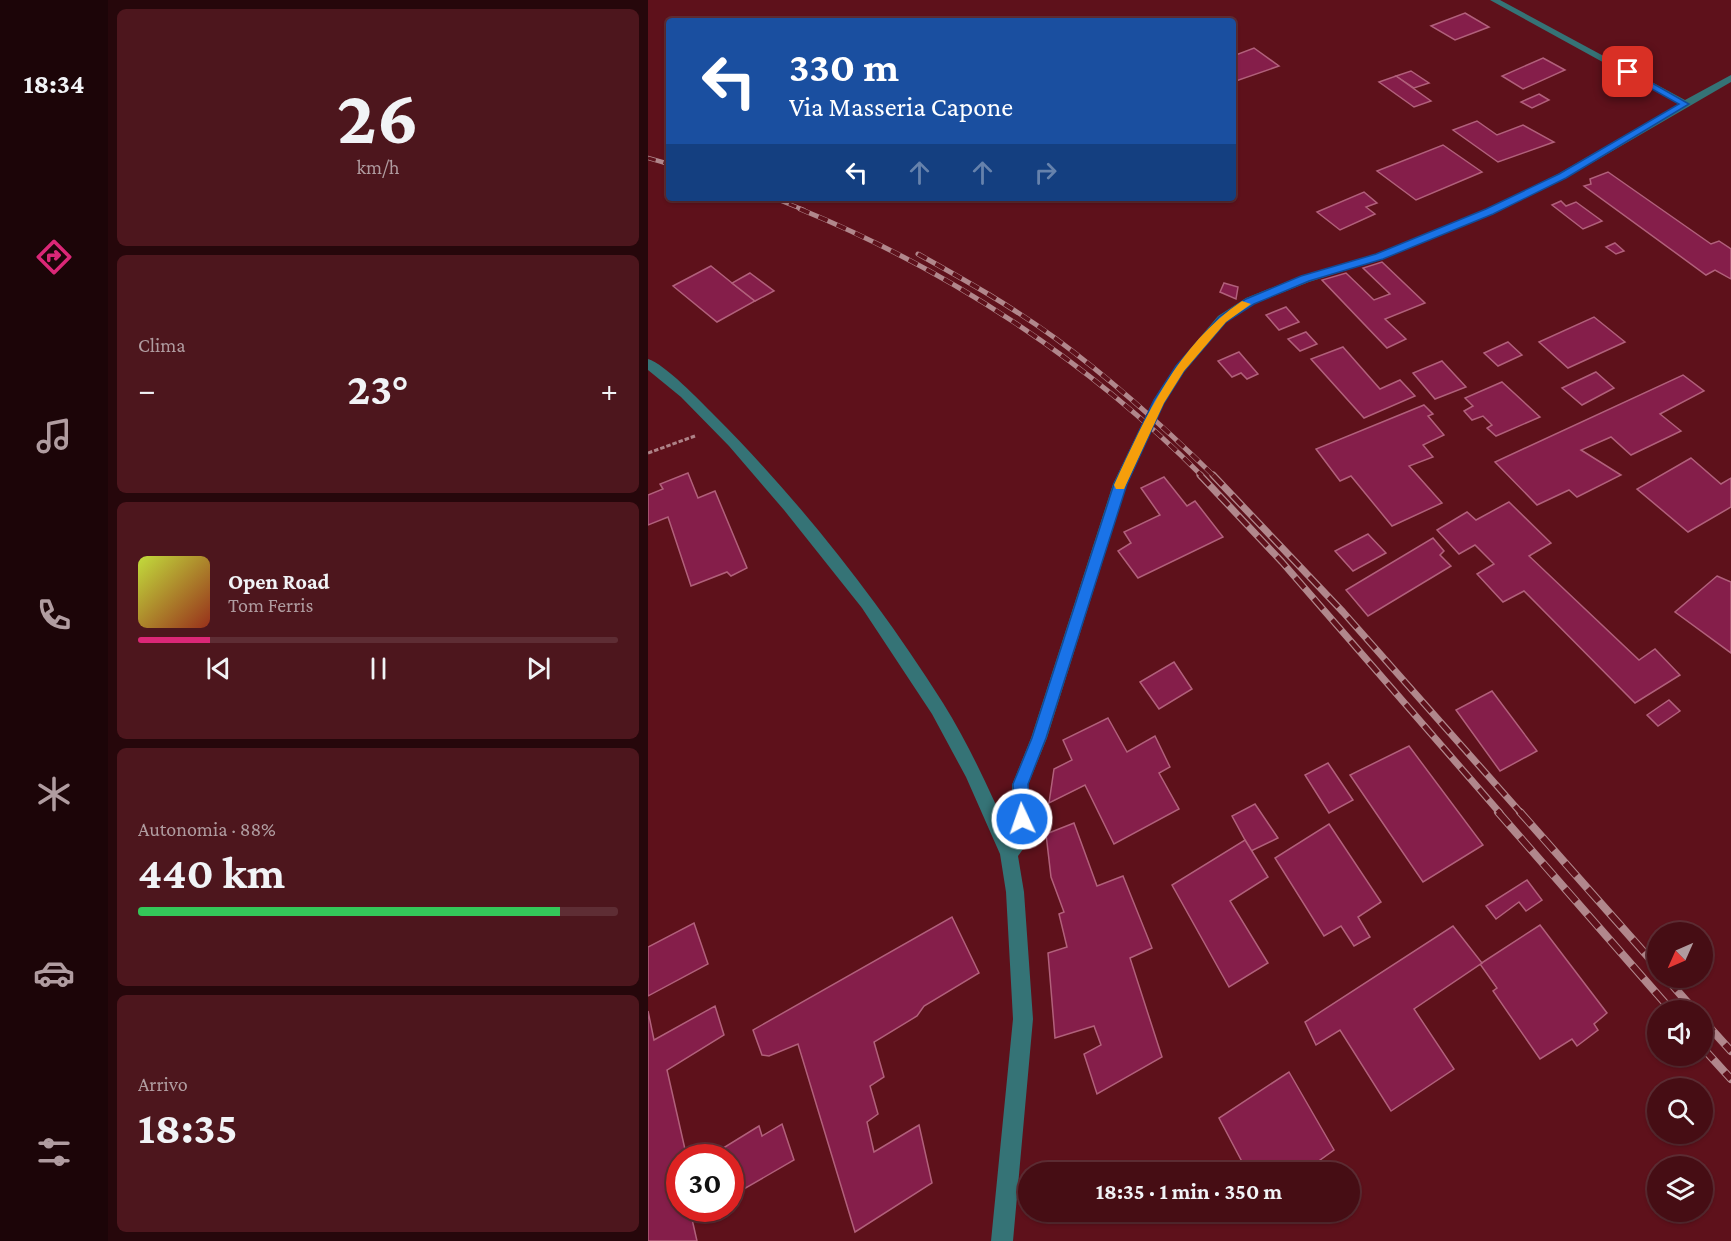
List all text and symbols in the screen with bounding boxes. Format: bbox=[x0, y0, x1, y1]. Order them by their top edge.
icon: left bbox=[690, 42, 768, 120]
text: 330 m bbox=[789, 43, 899, 90]
pin bbox=[1602, 46, 1653, 97]
icon: arrive bbox=[1611, 55, 1644, 88]
text: 18:34 bbox=[23, 69, 85, 99]
text: 26 bbox=[337, 73, 419, 160]
text: Via Masseria Capone bbox=[789, 92, 1013, 122]
text: km/h bbox=[356, 156, 400, 178]
icon: left bbox=[840, 156, 873, 189]
icon: ahead bbox=[903, 156, 936, 189]
icon: ahead bbox=[966, 156, 999, 189]
icon: right bbox=[1029, 156, 1062, 189]
icon: directions bbox=[33, 236, 75, 278]
text: Clima bbox=[138, 334, 186, 356]
text: 23° bbox=[347, 364, 409, 414]
text: − bbox=[138, 371, 155, 408]
text: + bbox=[601, 371, 618, 408]
icon: music bbox=[33, 415, 75, 457]
text: Open Road bbox=[228, 569, 330, 594]
icon: phone bbox=[33, 594, 75, 636]
text: Tom Ferris bbox=[228, 594, 313, 616]
icon: previous bbox=[202, 652, 235, 685]
icon: pause bbox=[362, 652, 395, 685]
icon: next bbox=[522, 652, 555, 685]
icon: climate bbox=[33, 773, 75, 815]
position arrow bbox=[990, 787, 1054, 851]
text: Autonomia · 88% bbox=[138, 818, 276, 840]
text: 440 km bbox=[138, 848, 285, 898]
north arrow bbox=[1647, 922, 1713, 988]
map controls bbox=[1647, 922, 1713, 1222]
icon: car bbox=[33, 952, 75, 994]
button: sound bbox=[1647, 1000, 1713, 1066]
text: Arrivo bbox=[138, 1073, 188, 1095]
button: search bbox=[1647, 1078, 1713, 1144]
text: 18:35 bbox=[138, 1103, 238, 1153]
icon: filters bbox=[33, 1131, 75, 1173]
speed limit sign: 30 bbox=[666, 1144, 744, 1222]
button: layers bbox=[1647, 1156, 1713, 1222]
text: 18:35 · 1 min · 350 m bbox=[1096, 1179, 1282, 1204]

